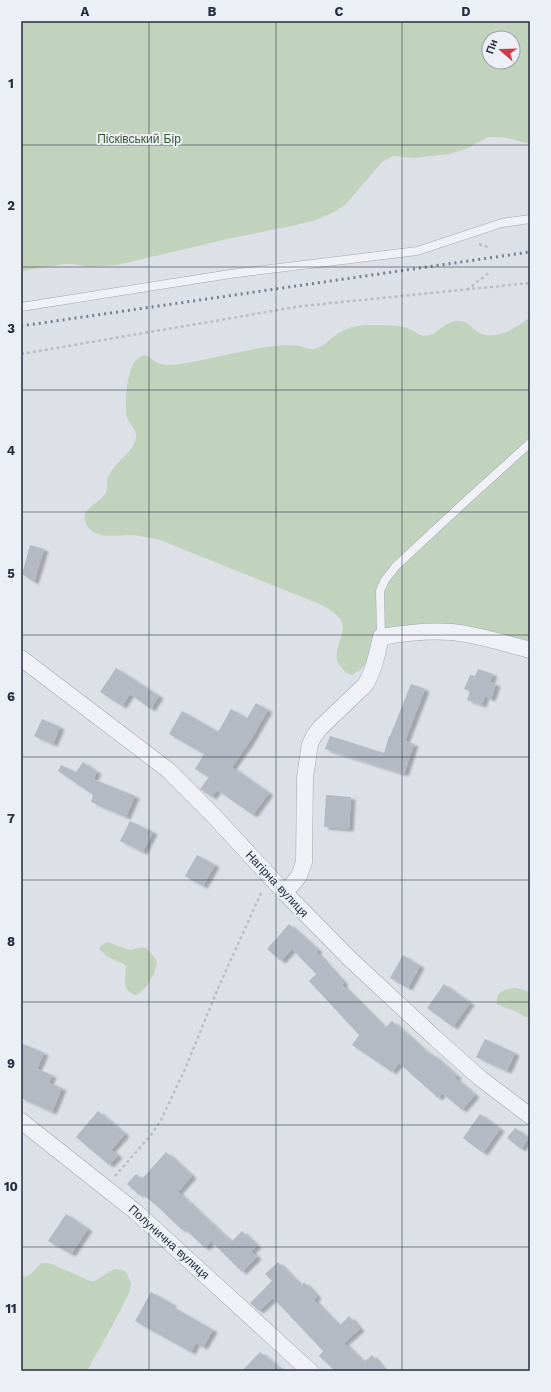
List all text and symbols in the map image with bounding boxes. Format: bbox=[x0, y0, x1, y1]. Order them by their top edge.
text: A bbox=[81, 4, 90, 19]
text: B bbox=[208, 4, 217, 19]
text: C bbox=[335, 4, 344, 19]
text: D bbox=[461, 4, 471, 19]
north arrow bbox=[481, 30, 521, 70]
text: Пн bbox=[483, 38, 501, 56]
text: 1 bbox=[8, 76, 14, 91]
park label: Пісківський Бір bbox=[97, 132, 181, 146]
text: 2 bbox=[7, 198, 15, 213]
text: 3 bbox=[7, 321, 15, 336]
text: 4 bbox=[7, 443, 16, 458]
text: 5 bbox=[7, 566, 15, 581]
text: 6 bbox=[7, 689, 15, 704]
text: 7 bbox=[7, 811, 15, 826]
street label: Нагірна вулиця bbox=[243, 848, 311, 920]
text: 8 bbox=[7, 934, 15, 949]
text: 9 bbox=[7, 1056, 15, 1071]
text: 10 bbox=[4, 1179, 18, 1194]
street label: Полунична вулиця bbox=[126, 1202, 212, 1282]
text: 11 bbox=[5, 1301, 17, 1316]

